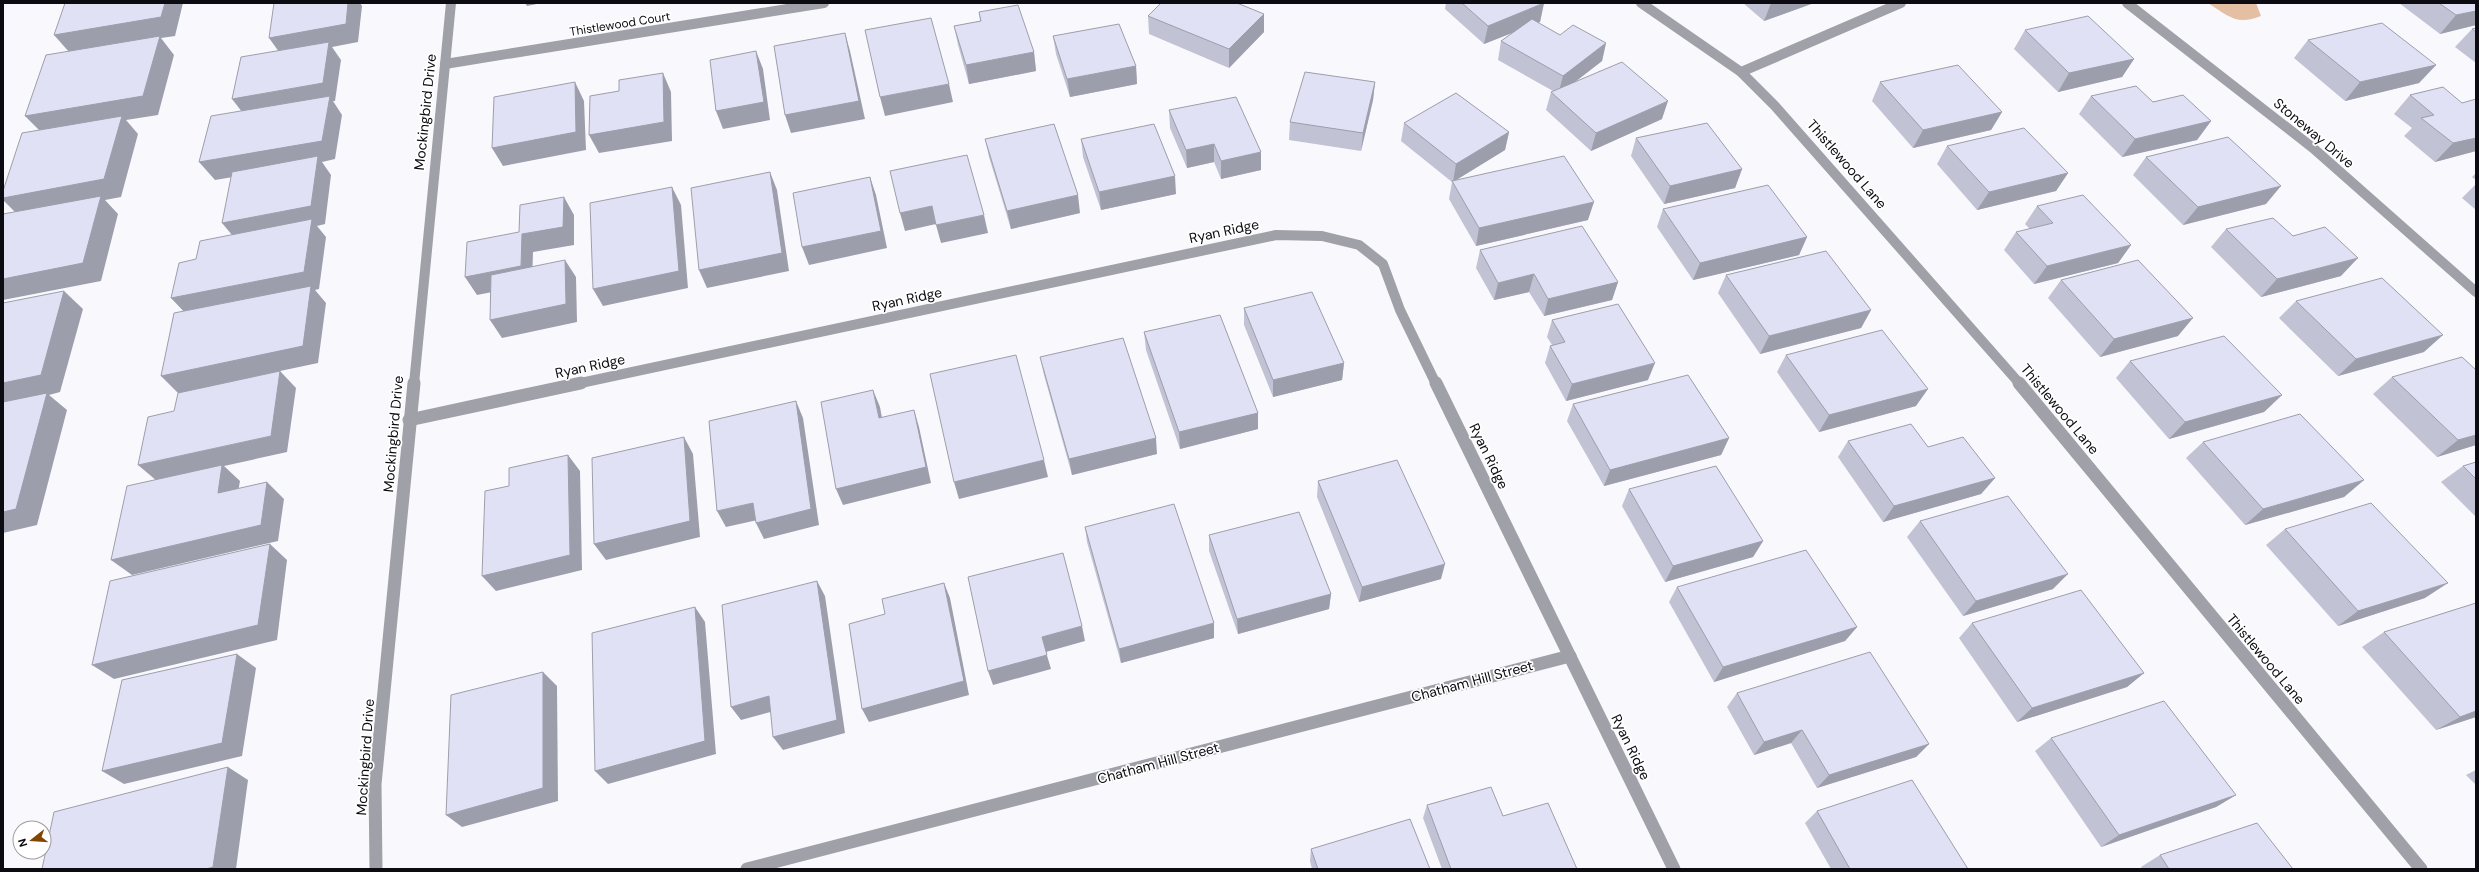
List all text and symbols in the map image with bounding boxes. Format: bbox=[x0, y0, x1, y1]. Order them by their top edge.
street label: Thistlewood Court bbox=[568, 8, 672, 40]
street label: Mockingbird Drive bbox=[410, 53, 440, 171]
street label: Stoneway Drive bbox=[2270, 94, 2358, 172]
street label: Thistlewood Lane bbox=[1803, 116, 1891, 212]
street label: Ryan Ridge bbox=[1187, 215, 1261, 247]
street label: Ryan Ridge bbox=[870, 283, 944, 315]
street label: Ryan Ridge bbox=[553, 350, 627, 382]
street label: Thistlewood Lane bbox=[2017, 360, 2103, 458]
street label: Mockingbird Drive bbox=[379, 375, 407, 493]
street label: Ryan Ridge bbox=[1465, 420, 1513, 492]
street label: Thistlewood Lane bbox=[2223, 610, 2309, 708]
street label: Chatham Hill Street bbox=[1409, 656, 1535, 706]
street label: Mockingbird Drive bbox=[352, 698, 378, 816]
street label: Ryan Ridge bbox=[1607, 711, 1655, 783]
street label: Chatham Hill Street bbox=[1095, 738, 1221, 788]
north arrow bbox=[12, 820, 52, 860]
text: N bbox=[15, 837, 30, 849]

